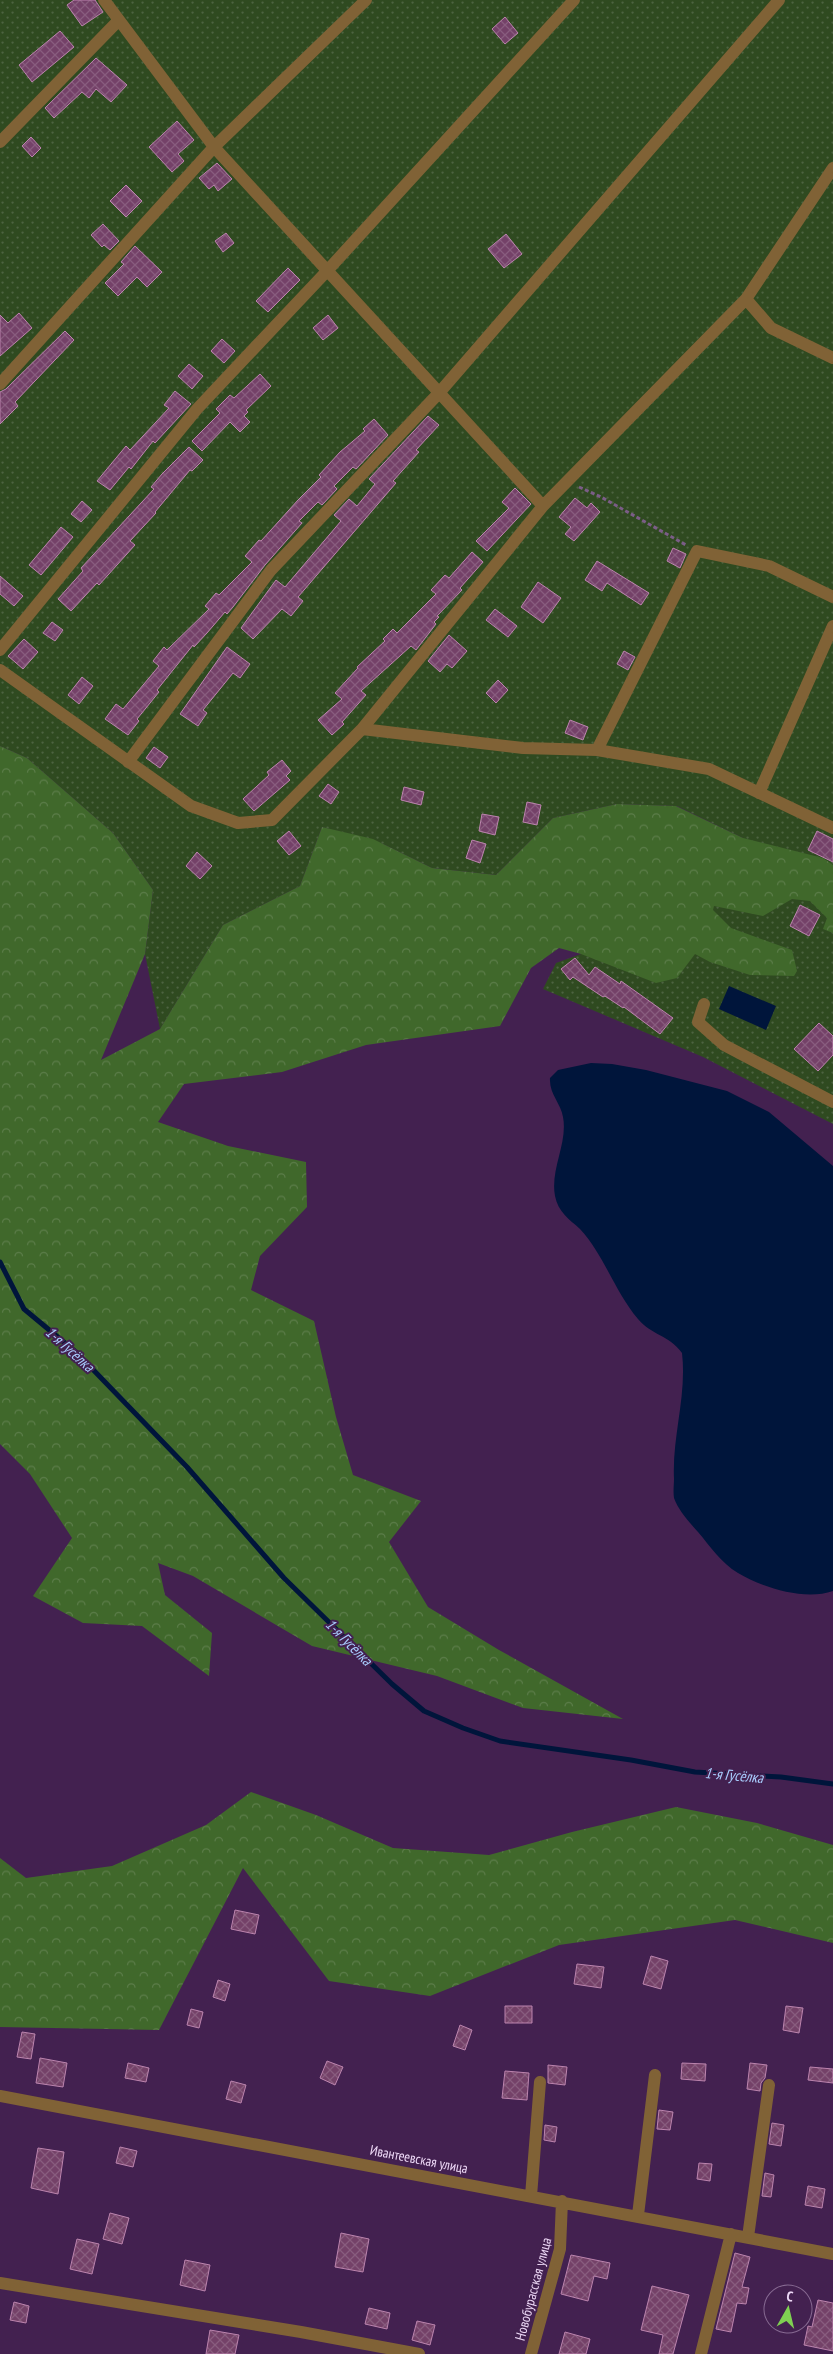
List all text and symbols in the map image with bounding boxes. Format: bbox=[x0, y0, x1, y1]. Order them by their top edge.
water label: 1-я Гусёлка bbox=[42, 1322, 99, 1376]
water label: 1-я Гусёлка bbox=[322, 1615, 377, 1670]
water label: 1-я Гусёлка bbox=[704, 1763, 765, 1787]
street label: Ивантеевская улица bbox=[369, 2141, 469, 2177]
street label: Новобурасская улица bbox=[511, 2236, 555, 2342]
north arrow bbox=[763, 2284, 813, 2334]
text: С bbox=[785, 2287, 795, 2306]

